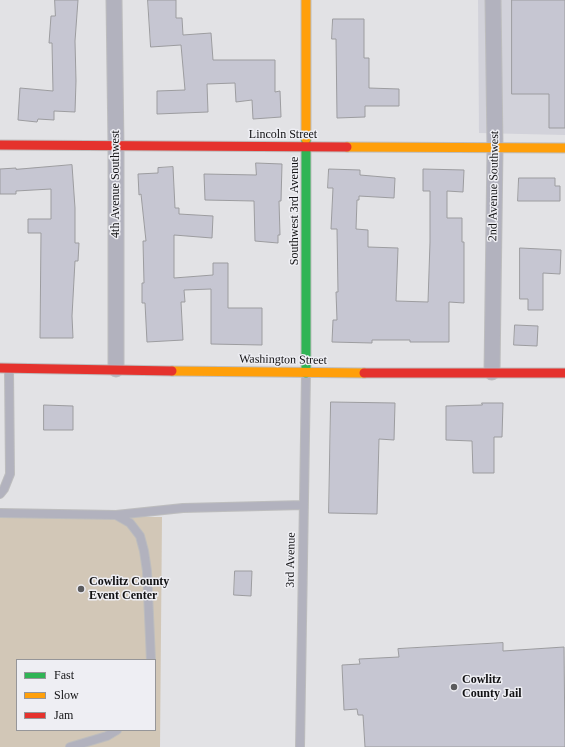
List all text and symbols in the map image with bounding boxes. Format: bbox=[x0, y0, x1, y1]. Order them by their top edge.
street label: Lincoln Street bbox=[249, 128, 317, 142]
street label: 4th Avenue Southwest bbox=[109, 130, 123, 238]
street label: 2nd Avenue Southwest bbox=[486, 131, 502, 241]
street label: Southwest 3rd Avenue bbox=[288, 157, 302, 265]
street label: Washington Street bbox=[239, 352, 327, 368]
street label: 3rd Avenue bbox=[283, 532, 299, 588]
place label: Cowlitz County Event Center bbox=[89, 575, 169, 603]
marker: Cowlitz County Event Center bbox=[76, 584, 86, 594]
legend bbox=[16, 659, 156, 731]
text: Fast bbox=[54, 668, 74, 682]
place label: Cowlitz County Jail bbox=[462, 673, 522, 701]
marker: Cowlitz County Jail bbox=[449, 682, 459, 692]
text: Slow bbox=[54, 688, 79, 702]
text: Jam bbox=[54, 708, 73, 722]

